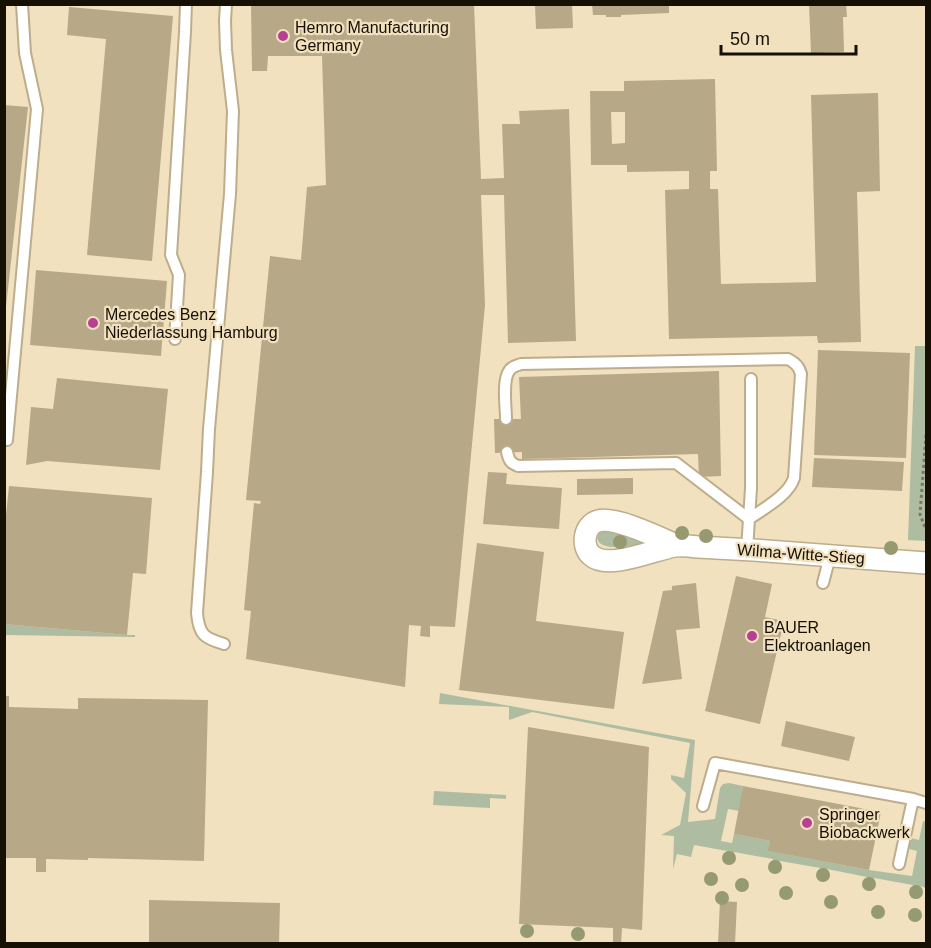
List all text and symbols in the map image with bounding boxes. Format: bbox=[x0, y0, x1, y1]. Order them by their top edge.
scale bar bbox=[721, 18, 856, 56]
place label: Hemro Manufacturing Germany bbox=[295, 19, 449, 54]
marker: Hemro Manufacturing Germany bbox=[276, 29, 290, 43]
text: 50 m bbox=[730, 29, 770, 49]
place label: Mercedes Benz Niederlassung Hamburg bbox=[105, 306, 278, 341]
marker: Mercedes Benz Niederlassung Hamburg bbox=[86, 316, 100, 330]
street label: Wilma-Witte-Stieg bbox=[737, 541, 865, 567]
place label: BAUER Elektroanlagen bbox=[764, 619, 871, 654]
marker: BAUER Elektroanlagen bbox=[745, 629, 759, 643]
place label: Springer Biobackwerk bbox=[819, 806, 911, 841]
marker: Springer Biobackwerk bbox=[800, 816, 814, 830]

